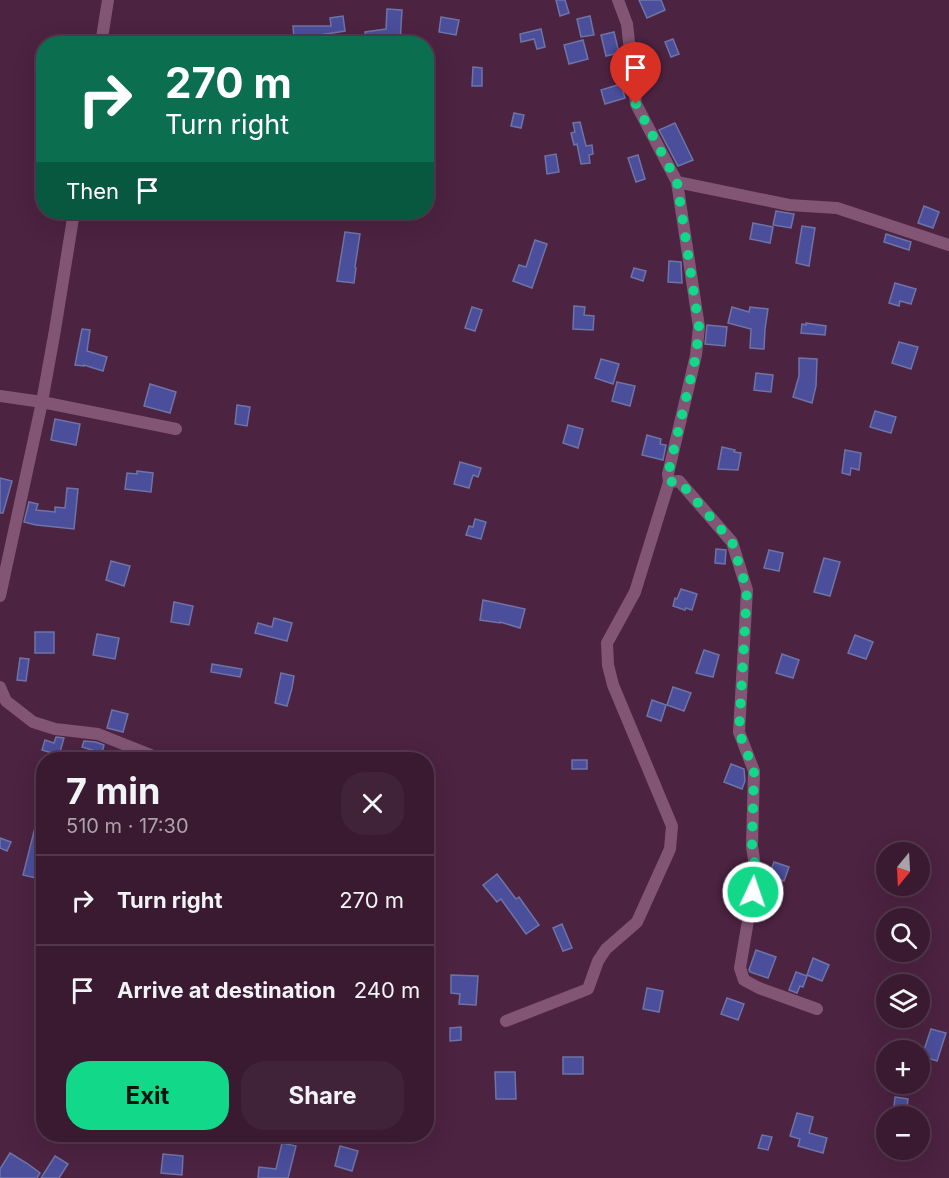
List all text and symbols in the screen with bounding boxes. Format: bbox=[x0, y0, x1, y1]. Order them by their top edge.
pin bbox=[610, 42, 661, 104]
icon: arrive bbox=[619, 51, 652, 84]
text: 270 m bbox=[165, 57, 292, 108]
icon: right bbox=[66, 60, 144, 138]
text: Turn right bbox=[165, 108, 289, 141]
icon: arrive bbox=[131, 174, 164, 207]
text: Then bbox=[66, 178, 119, 204]
text: 7 min bbox=[66, 769, 160, 813]
button: close bbox=[341, 772, 404, 835]
text: 510 m · 17:30 bbox=[66, 814, 189, 838]
north arrow bbox=[876, 842, 930, 896]
map controls bbox=[876, 842, 930, 1160]
position arrow bbox=[721, 860, 785, 924]
icon: right bbox=[66, 884, 99, 917]
text: Turn right bbox=[117, 887, 223, 913]
text: 270 m bbox=[339, 887, 404, 913]
button: search bbox=[876, 908, 930, 962]
icon: arrive bbox=[66, 974, 99, 1007]
button: layers bbox=[876, 974, 930, 1028]
text: Arrive at destination bbox=[117, 977, 336, 1003]
text: 240 m bbox=[354, 977, 420, 1003]
button: + bbox=[876, 1040, 930, 1094]
button: Exit bbox=[66, 1061, 229, 1130]
button: Share bbox=[241, 1061, 404, 1130]
button: − bbox=[876, 1106, 930, 1160]

